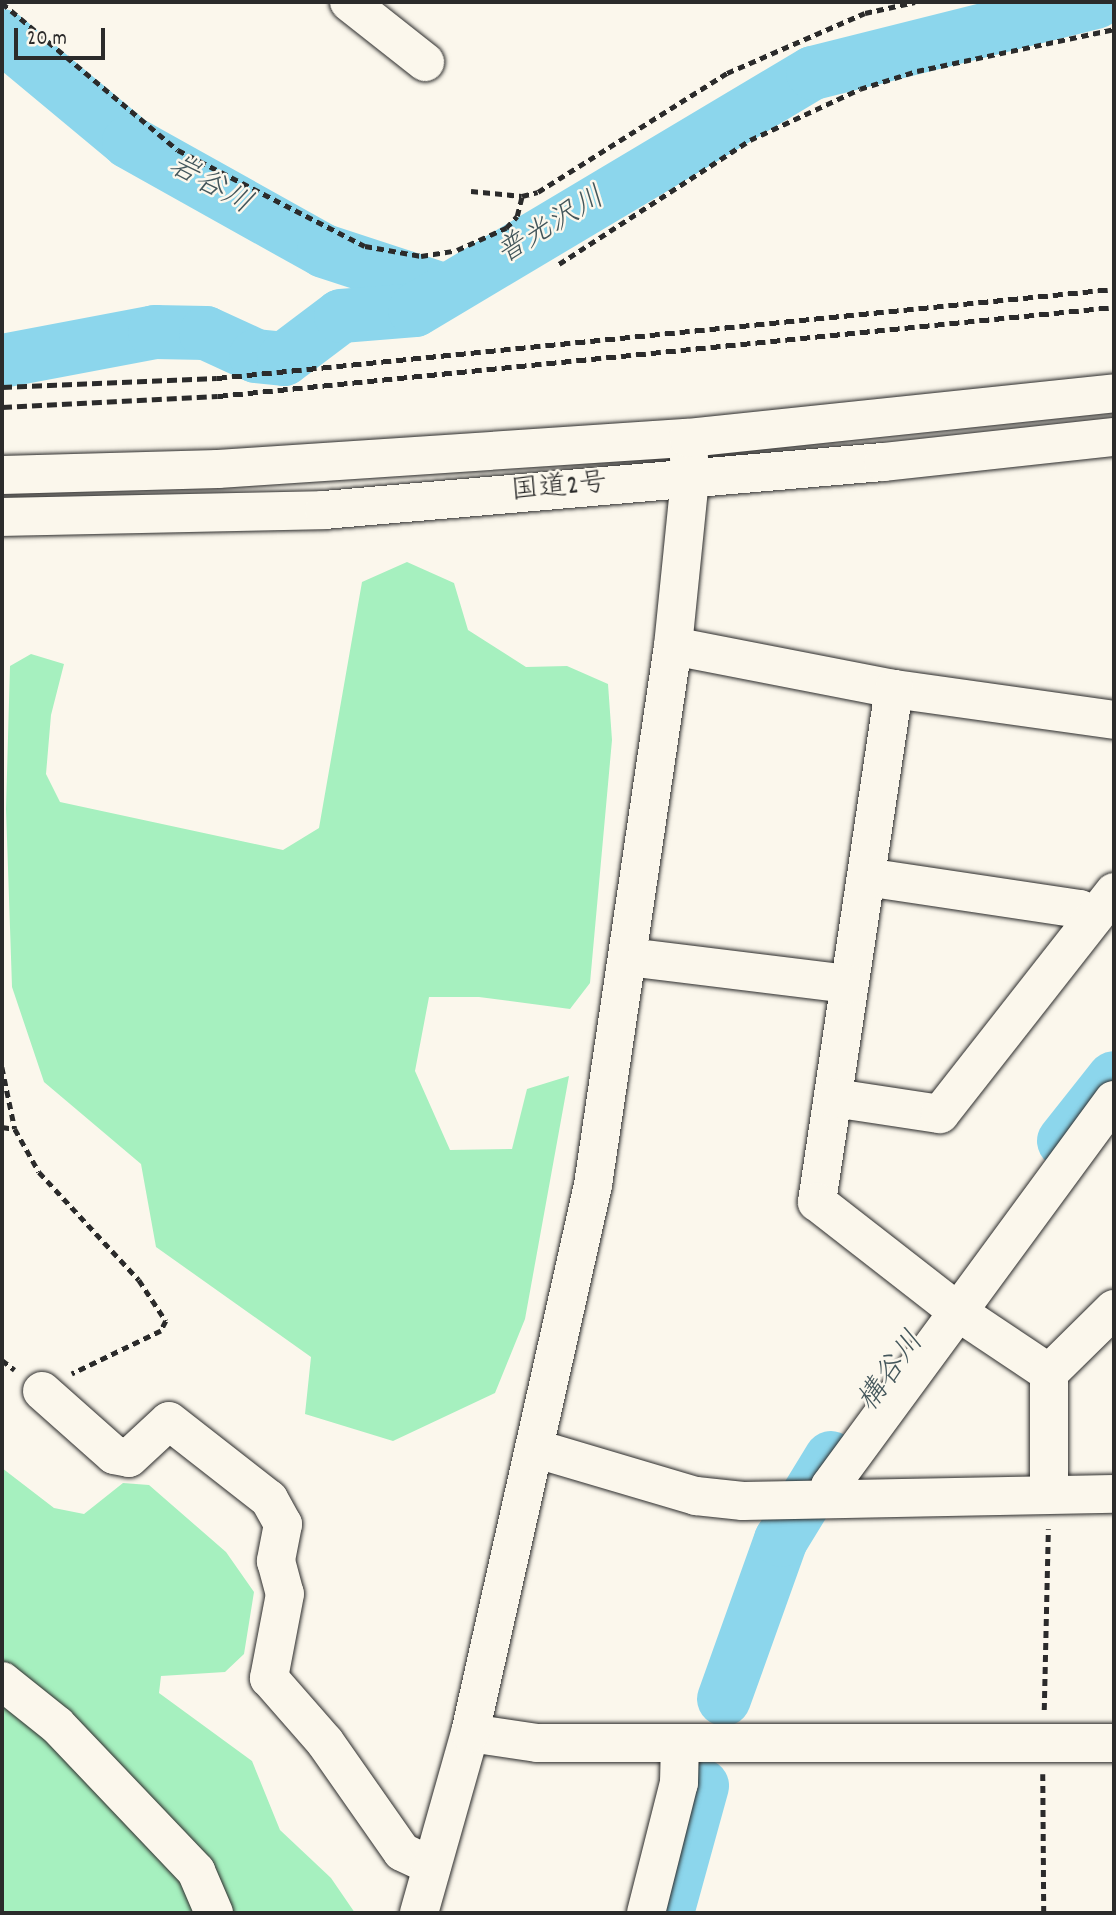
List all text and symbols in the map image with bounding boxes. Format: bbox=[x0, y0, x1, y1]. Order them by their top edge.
scale bar bbox=[18, 14, 108, 58]
text: 20 m bbox=[27, 25, 67, 55]
water label: 岩谷川 bbox=[161, 149, 257, 225]
water label: 普光沢川 bbox=[491, 182, 613, 274]
street label: 国道2号 bbox=[510, 468, 608, 510]
water label: 構谷川 bbox=[852, 1326, 934, 1420]

